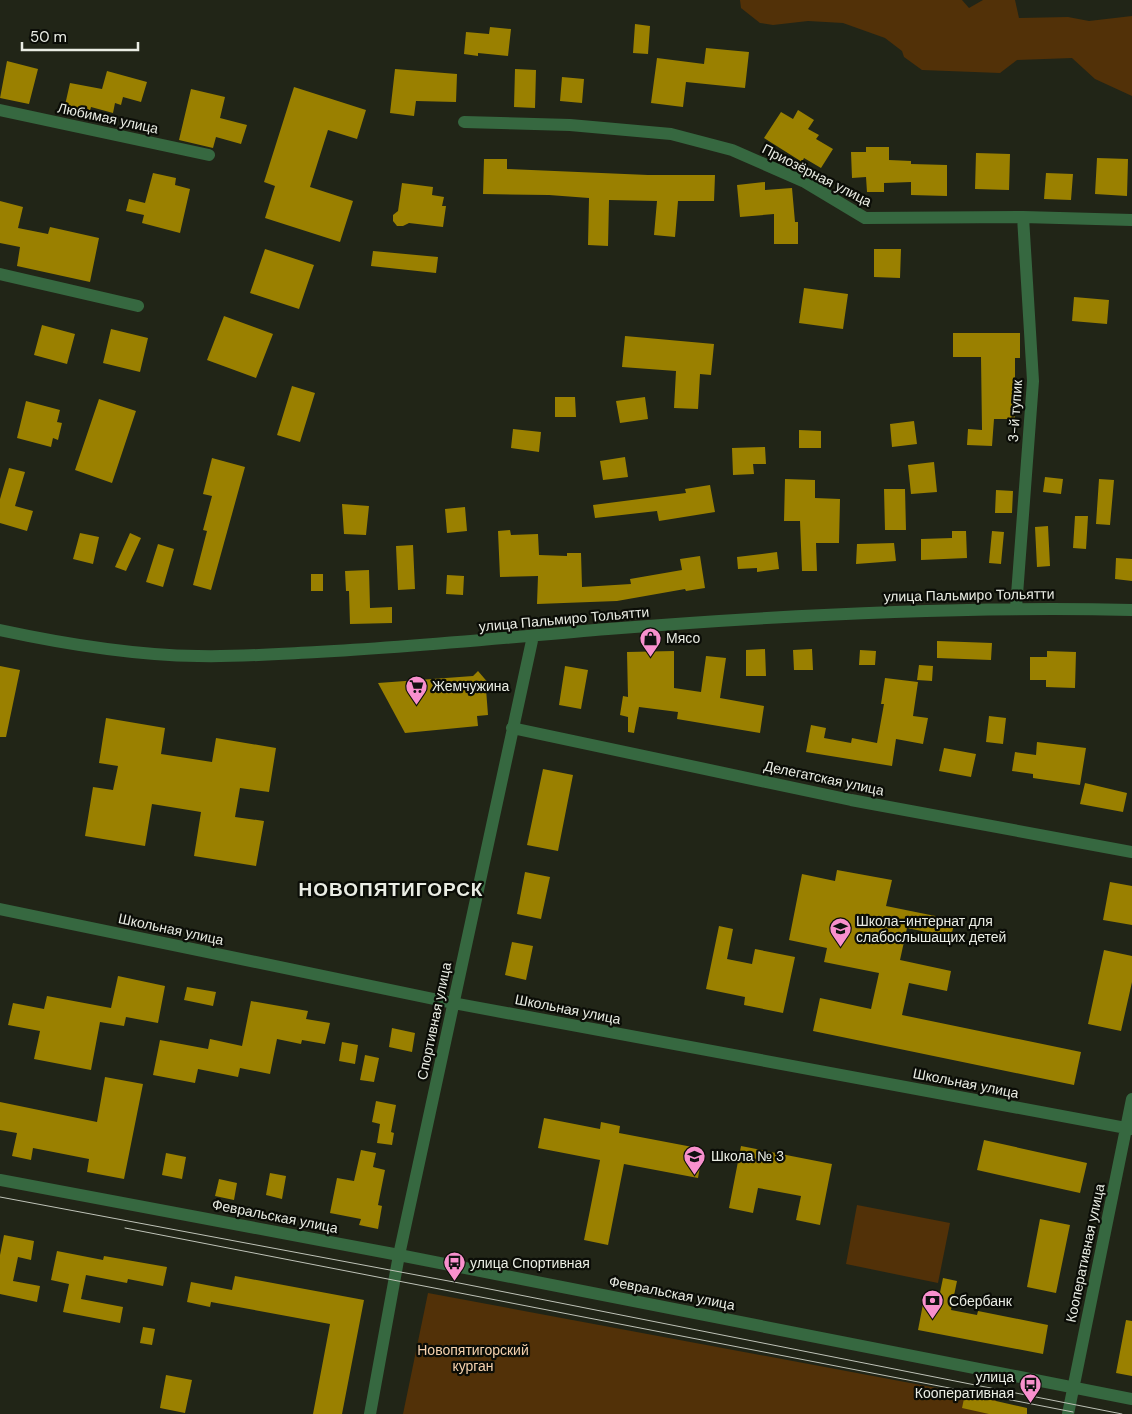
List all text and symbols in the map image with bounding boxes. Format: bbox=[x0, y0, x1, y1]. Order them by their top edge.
scale bar bbox=[22, 20, 139, 52]
text: 50 m bbox=[30, 27, 67, 47]
street label: Любимая улица bbox=[56, 99, 160, 138]
street label: Приозёрная улица bbox=[759, 140, 875, 210]
street label: 3-й тупик bbox=[1004, 378, 1026, 443]
street label: улица Пальмиро Тольятти bbox=[883, 585, 1055, 605]
street label: улица Пальмиро Тольятти bbox=[478, 603, 650, 635]
shop icon: Мясо bbox=[638, 626, 662, 657]
place label: Мясо bbox=[666, 629, 700, 647]
supermarket icon: Жемчужина bbox=[404, 674, 428, 705]
place label: Жемчужина bbox=[432, 677, 510, 695]
street label: Делегатская улица bbox=[762, 756, 886, 800]
district label: НОВОПЯТИГОРСК bbox=[299, 877, 483, 902]
street label: Школьная улица bbox=[117, 909, 226, 949]
place label: Школа-интернат для слабослышащих детей bbox=[856, 912, 1006, 946]
school or university icon: Школа-интернат для слабослышащих детей bbox=[828, 917, 852, 948]
street label: Спортивная улица bbox=[413, 960, 455, 1082]
street label: Школьная улица bbox=[514, 990, 623, 1028]
street label: Школьная улица bbox=[912, 1064, 1021, 1102]
school or university icon: Школа № 3 bbox=[683, 1144, 707, 1175]
place label: Школа № 3 bbox=[711, 1147, 784, 1165]
street label: Кооперативная улица bbox=[1062, 1182, 1109, 1324]
street label: Февральская улица bbox=[210, 1195, 340, 1237]
bus stop icon: улица Спортивная bbox=[442, 1251, 466, 1282]
place label: улица Спортивная bbox=[470, 1254, 590, 1272]
street label: Февральская улица bbox=[607, 1272, 737, 1314]
bank icon: Сбербанк bbox=[921, 1289, 945, 1320]
place label: Сбербанк bbox=[949, 1292, 1013, 1310]
park label: Новопятигорский курган bbox=[417, 1341, 529, 1375]
place label: улица Кооперативная bbox=[915, 1368, 1014, 1402]
bus stop icon: улица Кооперативная bbox=[1018, 1373, 1042, 1404]

